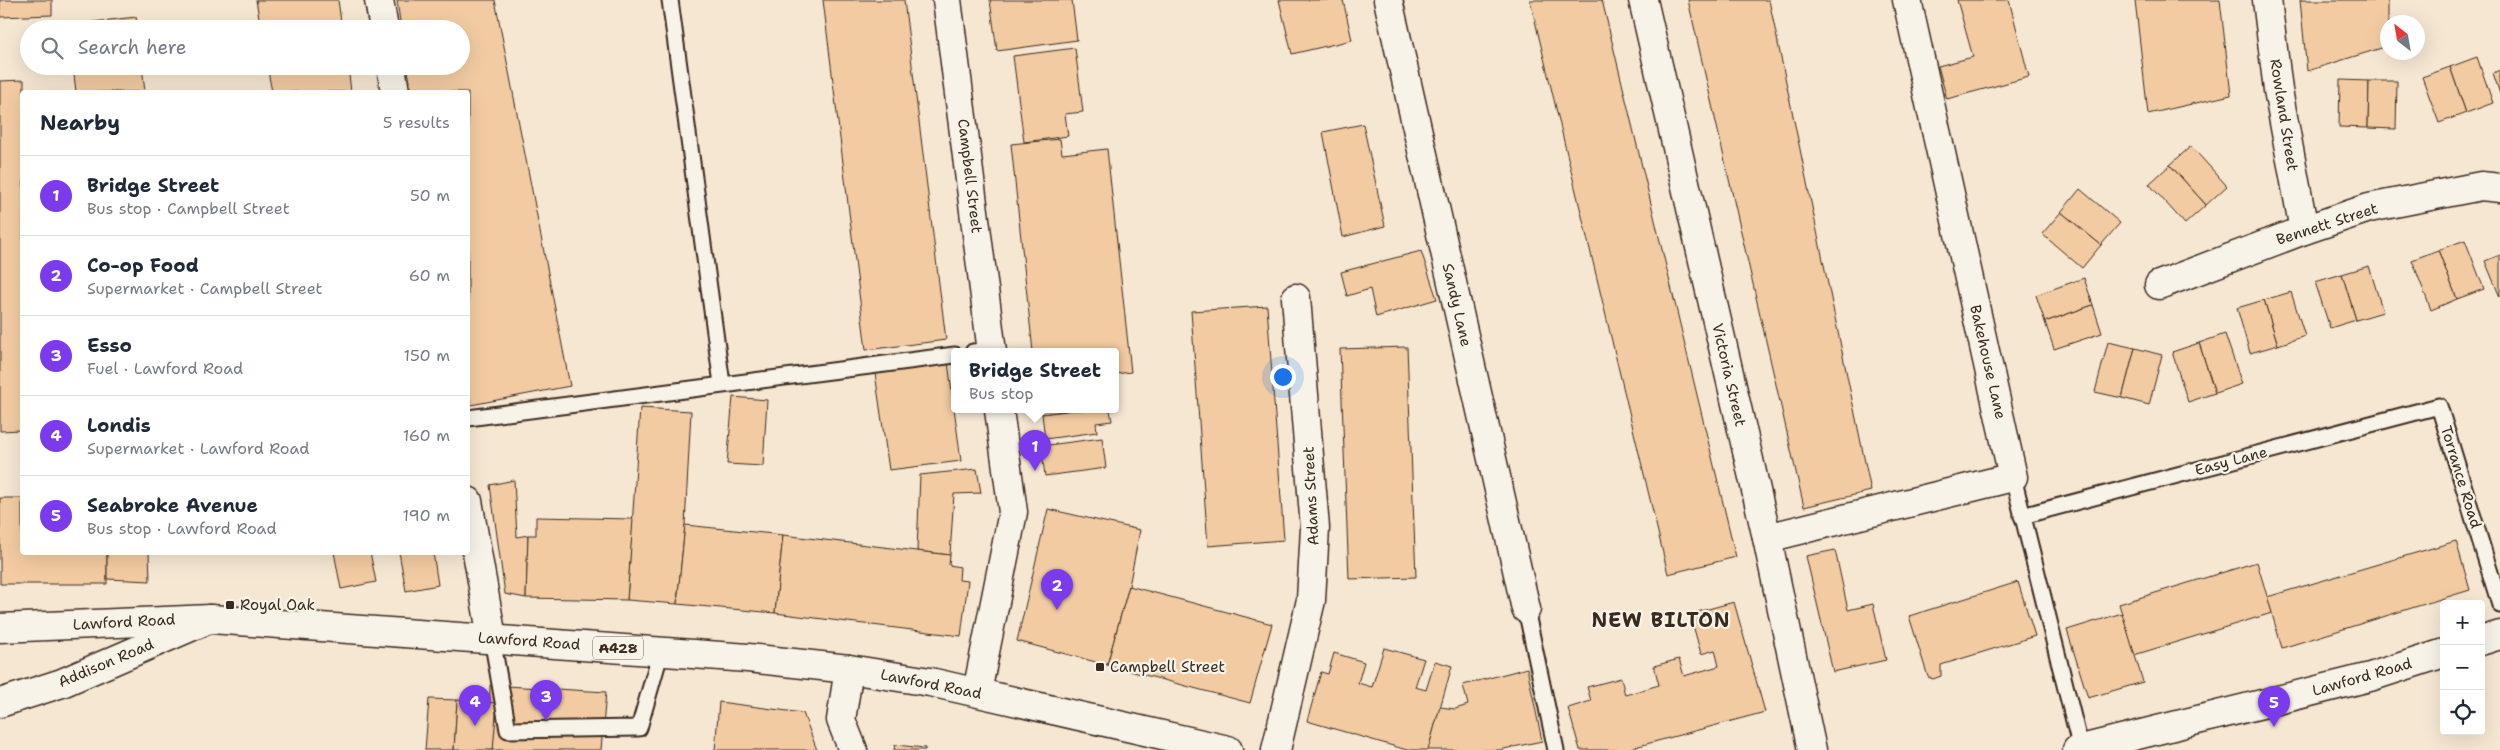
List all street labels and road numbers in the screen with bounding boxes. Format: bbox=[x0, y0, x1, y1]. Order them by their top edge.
street label: Rowland Street bbox=[2265, 57, 2303, 173]
street label: Campbell Street bbox=[953, 118, 987, 234]
street label: Bennett Street bbox=[2274, 198, 2380, 250]
street label: Sandy Lane bbox=[1438, 261, 1476, 349]
street label: Bakehouse Lane bbox=[1965, 303, 2011, 421]
street label: Victoria Street bbox=[1707, 321, 1751, 429]
street label: Torrance Road bbox=[2436, 423, 2486, 531]
street label: Easy Lane bbox=[2193, 442, 2269, 480]
street label: Adams Street bbox=[1298, 446, 1324, 546]
street label: Lawford Road bbox=[72, 609, 176, 635]
street label: Lawford Road bbox=[477, 627, 581, 655]
street label: Addison Road bbox=[55, 634, 157, 692]
road number: A428 bbox=[593, 636, 643, 660]
street label: Lawford Road bbox=[2310, 653, 2415, 701]
street label: Lawford Road bbox=[879, 664, 984, 704]

